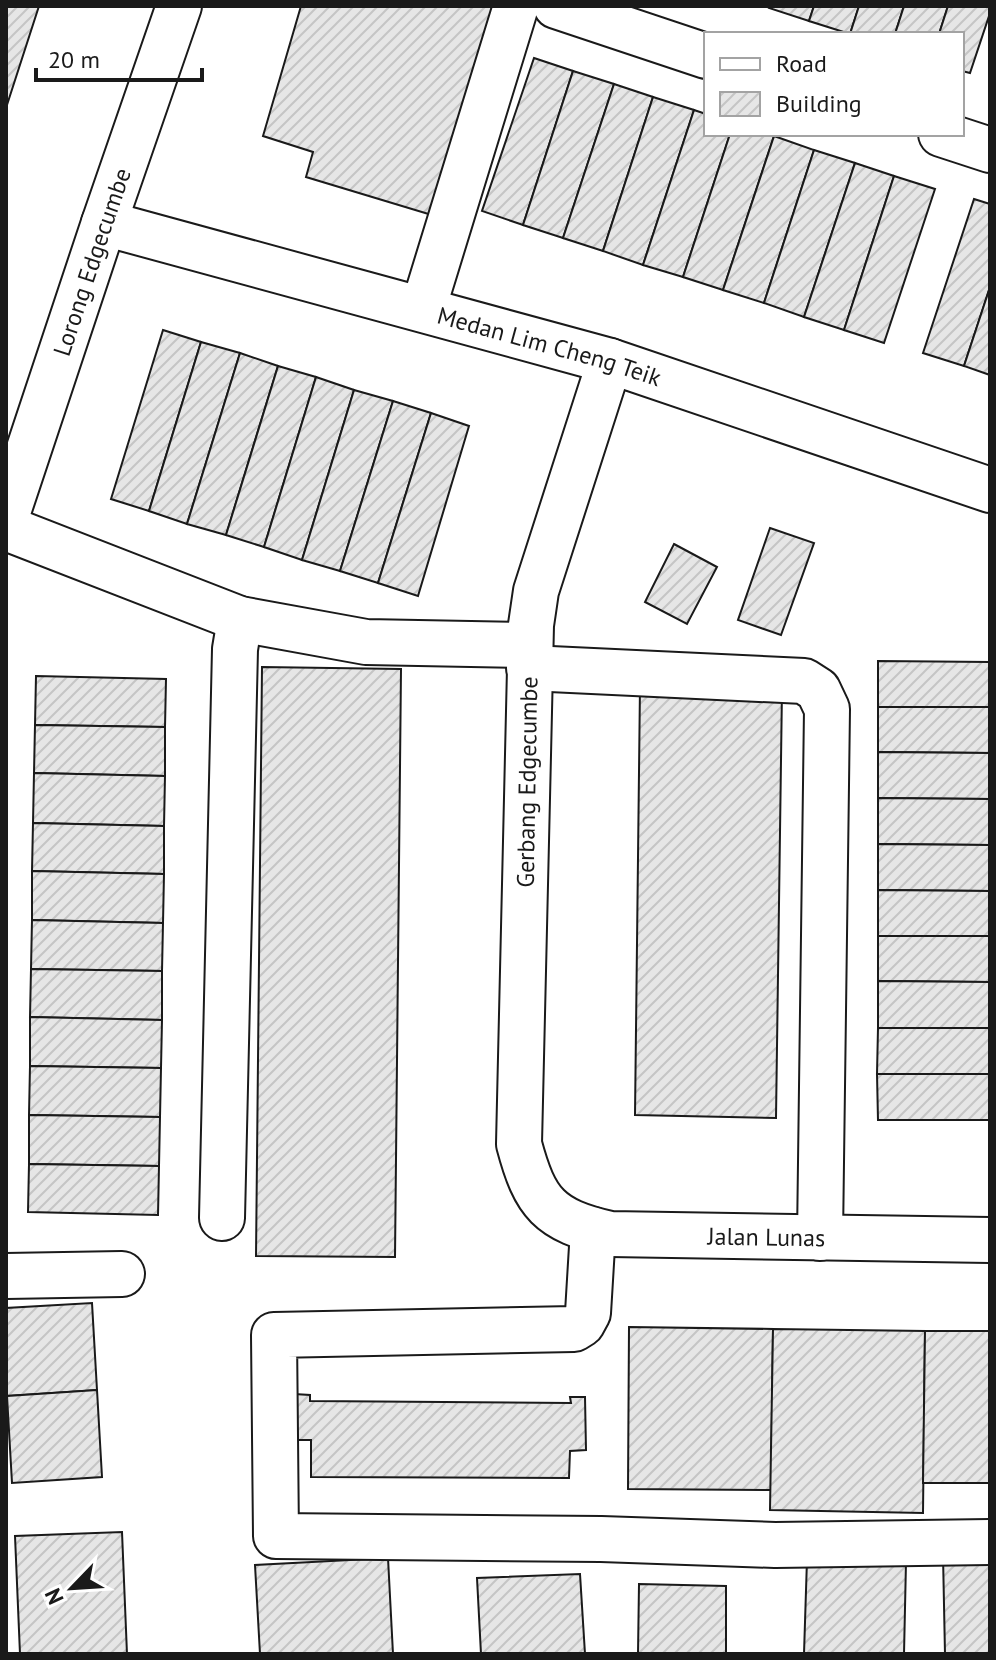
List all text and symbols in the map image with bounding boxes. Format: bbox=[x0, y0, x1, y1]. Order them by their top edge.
scale bar bbox=[36, 32, 202, 82]
legend bbox=[704, 32, 964, 136]
text: 20 m bbox=[48, 44, 100, 75]
text: Road bbox=[776, 48, 827, 79]
text: Building bbox=[776, 88, 862, 119]
street label: Lorong Edgecumbe bbox=[45, 164, 137, 360]
street label: Medan Lim Cheng Teik bbox=[434, 299, 666, 393]
street label: Gerbang Edgecumbe bbox=[510, 676, 544, 888]
street label: Jalan Lunas bbox=[707, 1220, 825, 1253]
north arrow bbox=[32, 1548, 112, 1628]
text: N bbox=[38, 1584, 70, 1609]

